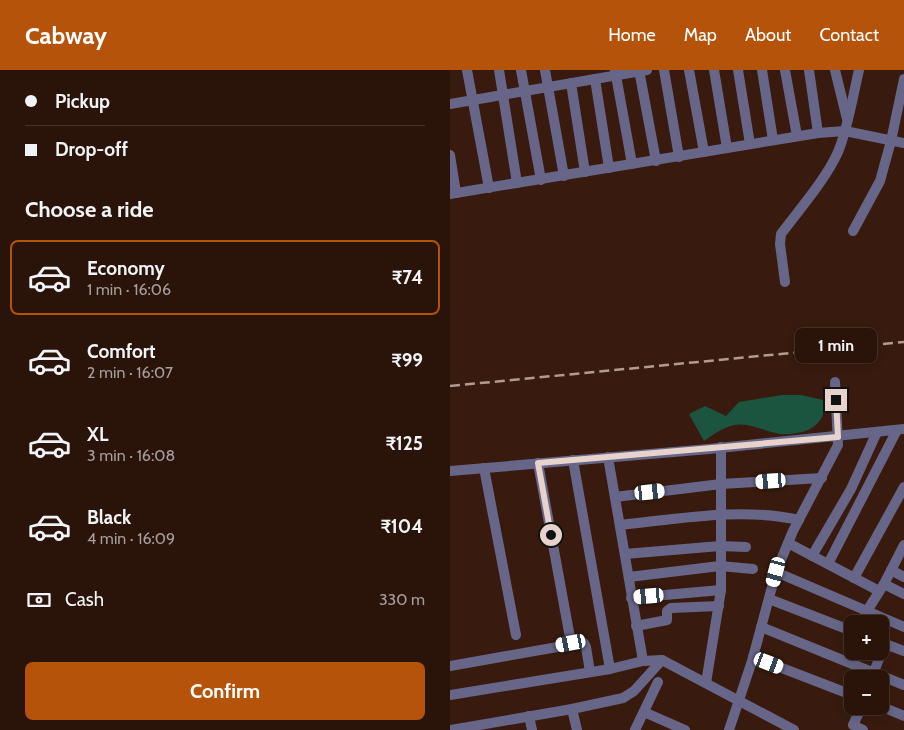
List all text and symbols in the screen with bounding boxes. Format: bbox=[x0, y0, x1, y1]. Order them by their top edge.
text: Cabway bbox=[25, 21, 107, 50]
text: Home bbox=[608, 24, 656, 46]
text: Map bbox=[684, 24, 717, 46]
text: About bbox=[745, 24, 791, 46]
text: Contact bbox=[819, 24, 879, 46]
text: Pickup bbox=[55, 90, 110, 113]
text: Drop-off bbox=[55, 138, 128, 161]
text: Choose a ride bbox=[25, 196, 154, 223]
icon: car bbox=[27, 255, 72, 300]
text: Economy bbox=[87, 257, 165, 280]
text: ₹74 bbox=[392, 266, 423, 289]
text: 1 min · 16:06 bbox=[87, 280, 171, 299]
callout: 1 min bbox=[795, 328, 877, 362]
text: 1 min bbox=[818, 336, 854, 355]
icon: car bbox=[27, 338, 72, 383]
text: Comfort bbox=[87, 340, 156, 363]
text: ₹99 bbox=[391, 349, 423, 372]
text: 2 min · 16:07 bbox=[87, 363, 173, 382]
route end bbox=[825, 389, 847, 411]
icon: car bbox=[27, 421, 72, 466]
text: XL bbox=[87, 423, 108, 446]
text: ₹125 bbox=[385, 432, 423, 455]
text: 3 min · 16:08 bbox=[87, 446, 175, 465]
car bbox=[755, 472, 786, 490]
car bbox=[634, 483, 665, 501]
icon: car bbox=[27, 504, 72, 549]
text: Black bbox=[87, 506, 131, 529]
text: ₹104 bbox=[380, 515, 423, 538]
route start bbox=[540, 524, 562, 546]
text: 4 min · 16:09 bbox=[87, 529, 175, 548]
car bbox=[764, 556, 787, 588]
icon: cash bbox=[25, 586, 53, 614]
car bbox=[633, 587, 664, 605]
text: Cash bbox=[65, 588, 104, 611]
text: 330 m bbox=[379, 590, 425, 609]
map controls bbox=[844, 615, 889, 715]
button: + bbox=[844, 615, 889, 660]
car bbox=[554, 633, 587, 653]
car bbox=[752, 651, 785, 675]
button: Confirm bbox=[25, 662, 425, 720]
button: − bbox=[844, 670, 889, 715]

